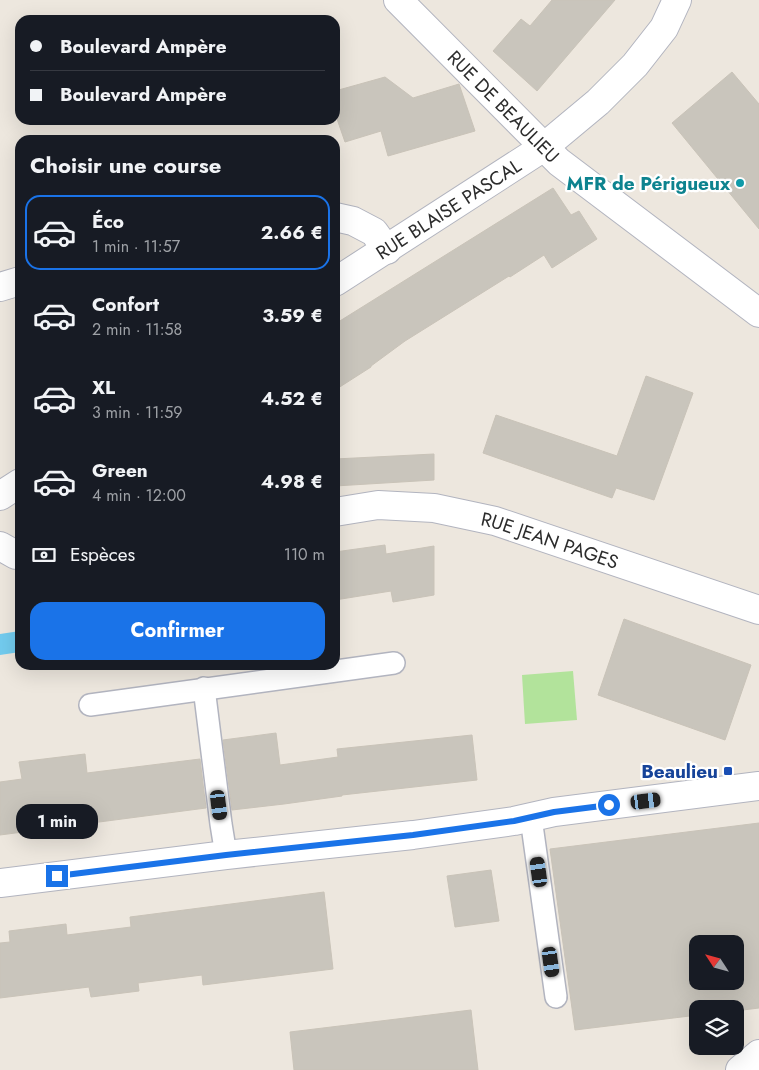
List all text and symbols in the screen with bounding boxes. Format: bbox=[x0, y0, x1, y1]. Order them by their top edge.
text: Boulevard Ampère bbox=[60, 33, 227, 60]
street label: RUE DE BEAULIEU bbox=[442, 44, 566, 169]
text: Boulevard Ampère bbox=[60, 81, 227, 108]
text: Choisir une course bbox=[30, 149, 221, 181]
street label: RUE BLAISE PASCAL bbox=[370, 152, 527, 266]
place label: MFR de Périgueux bbox=[567, 170, 731, 197]
marker: MFR de Périgueux bbox=[734, 177, 746, 189]
text: Éco bbox=[92, 208, 124, 235]
icon: car bbox=[32, 210, 77, 255]
text: 2.66 € bbox=[261, 219, 323, 246]
text: 1 min · 11:57 bbox=[92, 235, 180, 258]
text: Confort bbox=[92, 291, 159, 318]
icon: car bbox=[32, 293, 77, 338]
text: 3.59 € bbox=[262, 302, 323, 329]
text: 2 min · 11:58 bbox=[92, 318, 182, 341]
text: XL bbox=[92, 374, 115, 401]
icon: car bbox=[32, 376, 77, 421]
text: 4.52 € bbox=[261, 385, 323, 412]
text: 3 min · 11:59 bbox=[92, 401, 182, 424]
text: Green bbox=[92, 457, 148, 484]
icon: car bbox=[32, 459, 77, 504]
text: 4.98 € bbox=[261, 468, 323, 495]
text: 4 min · 12:00 bbox=[92, 484, 186, 507]
street label: RUE JEAN PAGES bbox=[479, 505, 622, 575]
icon: cash bbox=[30, 541, 58, 569]
text: Espèces bbox=[70, 541, 135, 568]
text: 110 m bbox=[284, 543, 325, 566]
button: Confirmer bbox=[30, 602, 325, 660]
place label: Beaulieu bbox=[641, 758, 718, 785]
marker: Beaulieu bbox=[722, 765, 734, 777]
car bbox=[209, 789, 228, 821]
car bbox=[630, 792, 661, 810]
route start bbox=[598, 794, 620, 816]
callout: 1 min bbox=[16, 804, 98, 838]
text: 1 min bbox=[37, 810, 77, 833]
car bbox=[529, 856, 548, 888]
route end bbox=[46, 865, 68, 887]
north arrow bbox=[689, 935, 744, 990]
map controls bbox=[689, 935, 744, 1055]
car bbox=[541, 946, 560, 978]
button: layers bbox=[689, 1000, 744, 1055]

